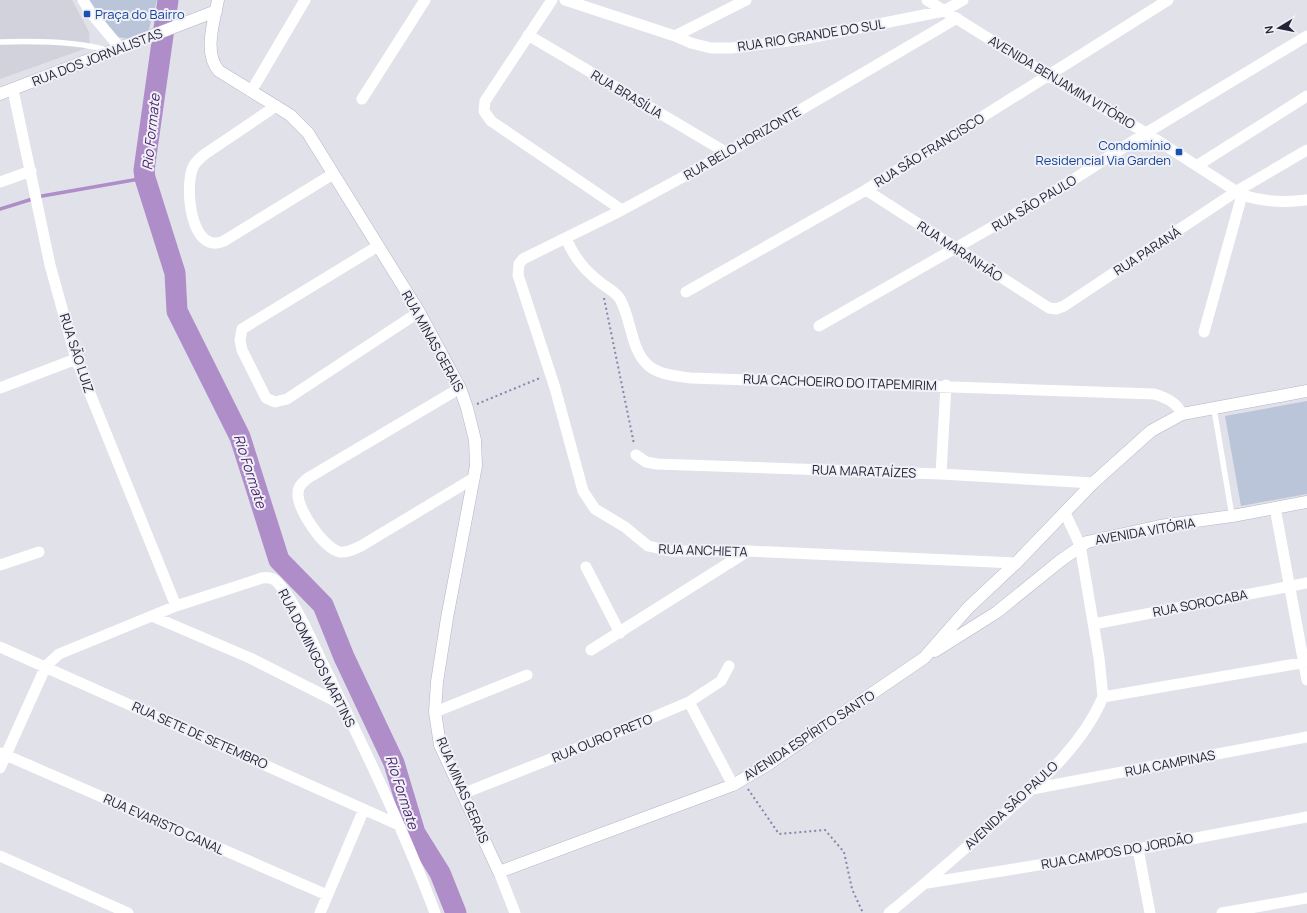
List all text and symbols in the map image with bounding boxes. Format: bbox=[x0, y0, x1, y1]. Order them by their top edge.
place label: Praça do Bairro bbox=[95, 5, 185, 23]
north arrow bbox=[1259, 8, 1299, 48]
marker: Praça do Bairro bbox=[82, 9, 92, 19]
street label: RUA RIO GRANDE DO SUL bbox=[736, 14, 886, 56]
street label: RUA DOS JORNALISTAS bbox=[29, 24, 165, 90]
text: N bbox=[1261, 25, 1277, 35]
street label: AVENIDA BENJAMIM VITÓRIO bbox=[985, 31, 1139, 133]
street label: RUA BRASÍLIA bbox=[588, 65, 666, 123]
water label: Rio Formate bbox=[137, 92, 164, 171]
street label: RUA BELO HORIZONTE bbox=[680, 102, 804, 184]
street label: RUA SÃO FRANCISCO bbox=[871, 108, 988, 191]
place label: Condomínio Residencial Via Garden bbox=[1035, 136, 1171, 169]
marker: Condomínio Residencial Via Garden bbox=[1174, 147, 1184, 157]
street label: RUA SÃO PAULO bbox=[988, 170, 1080, 235]
street label: RUA MARANHÃO bbox=[914, 217, 1007, 286]
street label: RUA PARANÁ bbox=[1110, 223, 1184, 279]
street label: RUA MINAS GERAIS bbox=[398, 287, 468, 395]
street label: RUA SÃO LUIZ bbox=[56, 311, 98, 395]
street label: RUA CACHOEIRO DO ITAPEMIRIM bbox=[743, 370, 937, 394]
water label: Rio Formate bbox=[230, 432, 272, 511]
street label: RUA MARATAÍZES bbox=[812, 460, 916, 482]
street label: AVENIDA VITÓRIA bbox=[1094, 513, 1196, 549]
street label: RUA ANCHIETA bbox=[658, 539, 748, 561]
street label: RUA SOROCABA bbox=[1151, 585, 1249, 621]
street label: RUA DOMINGOS MARTINS bbox=[274, 586, 360, 730]
street label: AVENIDA ESPÍRITO SANTO bbox=[740, 685, 879, 784]
street label: RUA SETE DE SETEMBRO bbox=[129, 697, 271, 773]
street label: RUA OURO PRETO bbox=[549, 709, 656, 766]
street label: RUA MINAS GERAIS bbox=[433, 734, 493, 846]
street label: RUA CAMPINAS bbox=[1123, 745, 1217, 781]
water label: Rio Formate bbox=[382, 753, 424, 832]
street label: AVENIDA SÃO PAULO bbox=[960, 756, 1062, 853]
street label: RUA EVARISTO CANAL bbox=[101, 789, 228, 859]
street label: RUA CAMPOS DO JORDÃO bbox=[1040, 829, 1195, 873]

